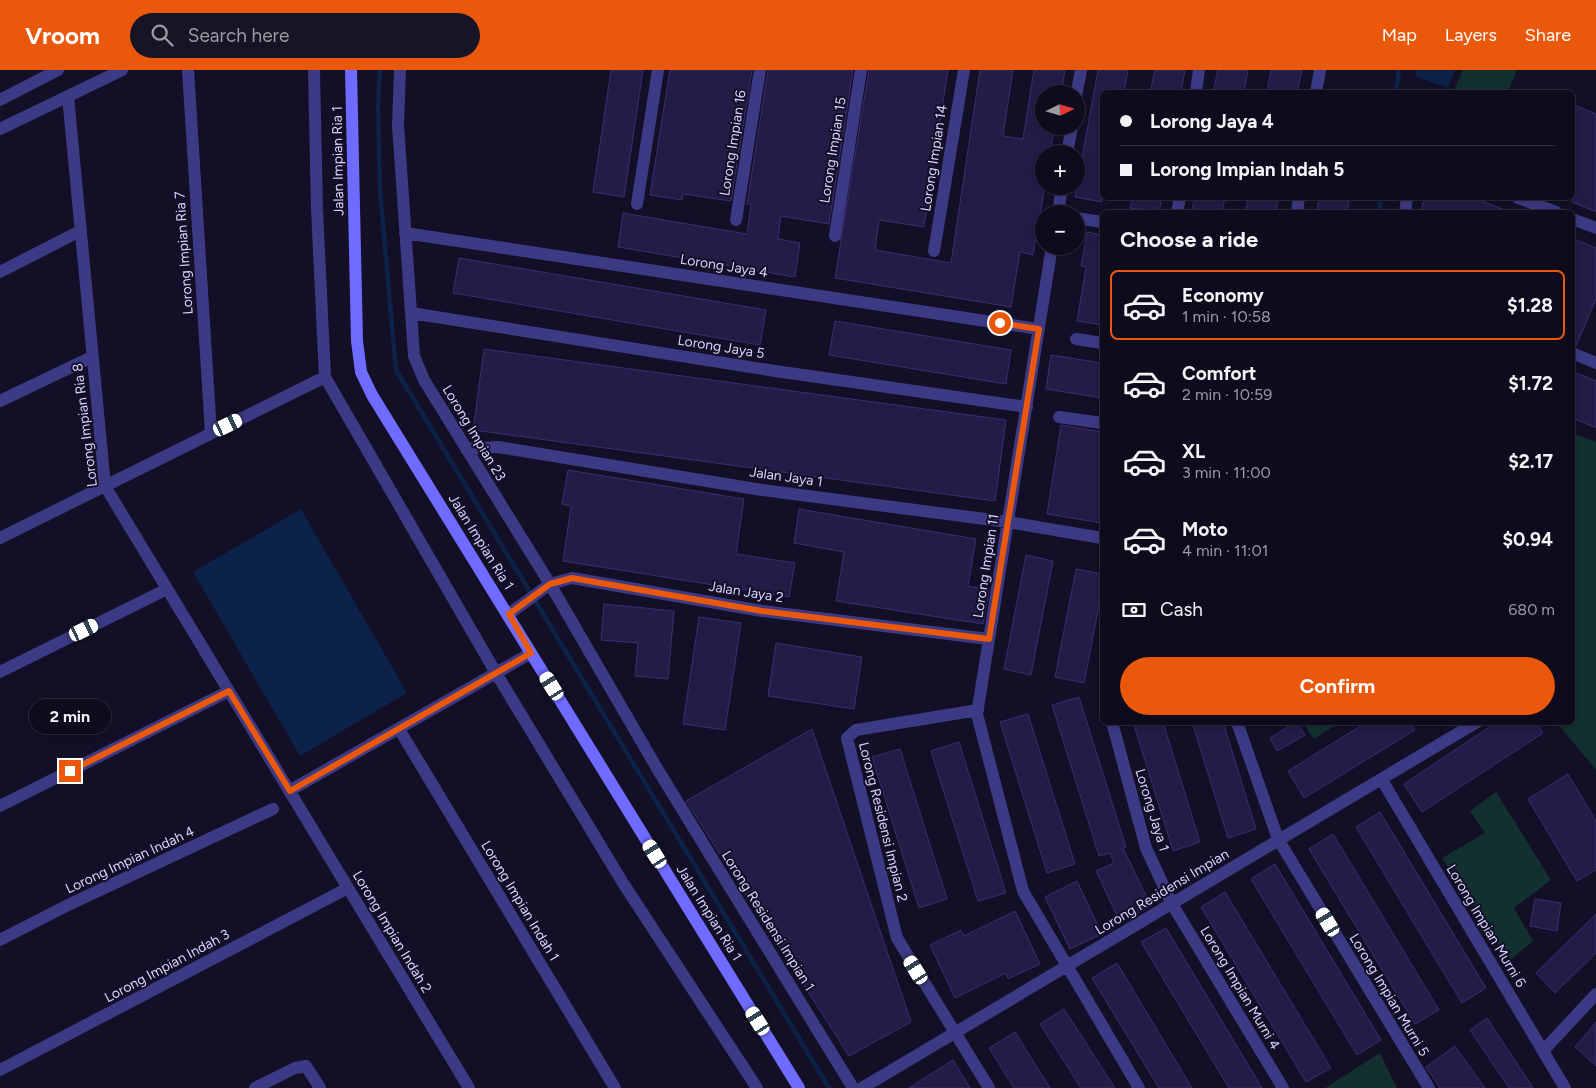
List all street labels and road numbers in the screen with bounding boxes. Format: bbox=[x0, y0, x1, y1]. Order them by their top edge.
street label: Lorong Impian 16 bbox=[716, 89, 750, 197]
street label: Lorong Impian 15 bbox=[816, 96, 850, 204]
street label: Lorong Impian 14 bbox=[917, 103, 951, 213]
street label: Jalan Impian Ria 1 bbox=[329, 106, 347, 216]
street label: Lorong Impian Ria 7 bbox=[171, 190, 197, 315]
street label: Lorong Jaya 4 bbox=[679, 251, 769, 281]
street label: Lorong Jaya 5 bbox=[676, 332, 766, 362]
street label: Lorong Impian Ria 8 bbox=[69, 362, 101, 488]
street label: Lorong Impian 23 bbox=[439, 382, 509, 484]
street label: Jalan Jaya 1 bbox=[748, 463, 824, 491]
street label: Jalan Impian Ria 1 bbox=[445, 491, 517, 593]
street label: Lorong Impian 11 bbox=[969, 513, 1003, 619]
street label: Jalan Jaya 2 bbox=[707, 578, 785, 606]
street label: Lorong Residensi Impian 2 bbox=[855, 740, 911, 904]
street label: Lorong Jaya 1 bbox=[1131, 767, 1173, 853]
street label: Lorong Impian Indah 4 bbox=[63, 823, 197, 897]
street label: Lorong Impian Indah 1 bbox=[477, 838, 563, 964]
street label: Lorong Residensi Impian bbox=[1092, 845, 1232, 939]
street label: Lorong Residensi Impian 1 bbox=[718, 848, 818, 994]
street label: Jalan Impian Ria 1 bbox=[673, 862, 745, 964]
street label: Lorong Impian Murni 6 bbox=[1443, 862, 1529, 991]
street label: Lorong Impian Indah 2 bbox=[349, 868, 435, 996]
street label: Lorong Impian Murni 4 bbox=[1196, 923, 1284, 1053]
street label: Lorong Impian Indah 3 bbox=[102, 926, 232, 1006]
street label: Lorong Impian Murni 5 bbox=[1346, 930, 1432, 1060]

